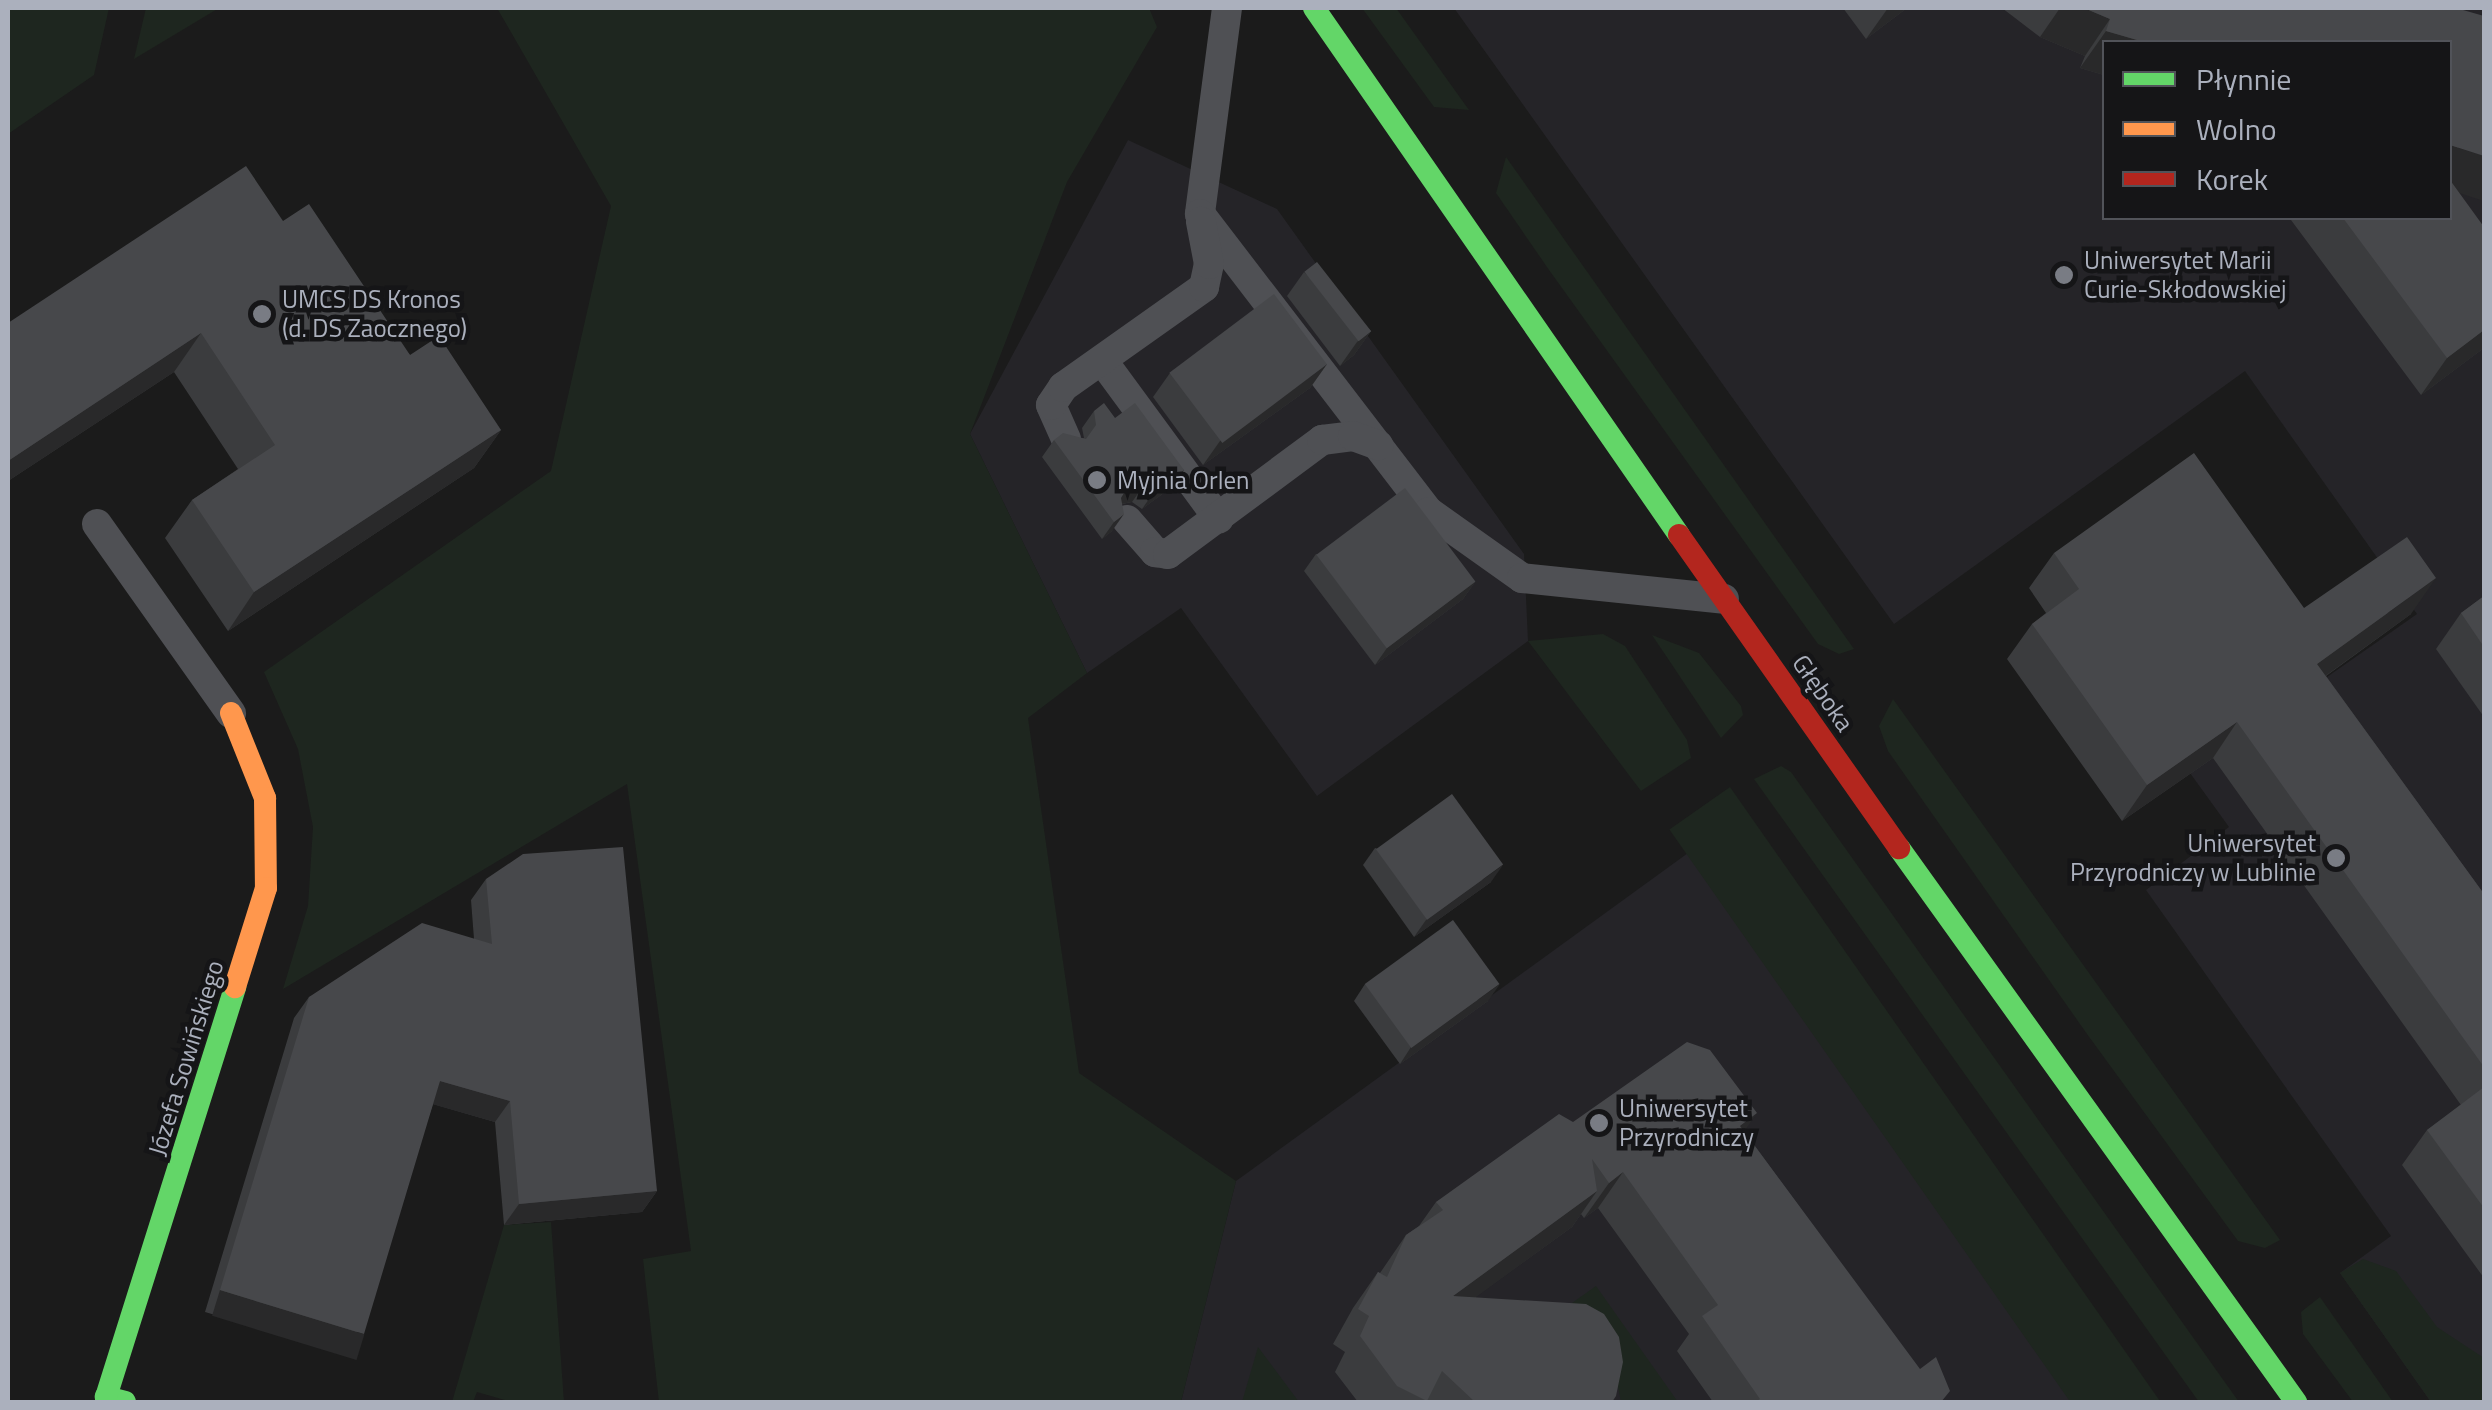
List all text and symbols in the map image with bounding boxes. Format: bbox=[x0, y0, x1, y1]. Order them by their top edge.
legend bbox=[2102, 40, 2452, 220]
text: Płynnie bbox=[2196, 56, 2292, 102]
text: Wolno bbox=[2196, 106, 2277, 152]
text: Korek bbox=[2196, 156, 2268, 202]
place label: Uniwersytet Marii Curie-Skłodowskiej bbox=[2084, 246, 2287, 305]
marker: Uniwersytet Marii Curie-Skłodowskiej bbox=[2053, 264, 2075, 286]
place label: UMCS DS Kronos (d. DS Zaocznego) bbox=[282, 285, 467, 344]
marker: UMCS DS Kronos (d. DS Zaocznego) bbox=[251, 303, 273, 325]
place label: Myjnia Orlen bbox=[1117, 465, 1249, 495]
marker: Myjnia Orlen bbox=[1086, 469, 1108, 491]
street label: Głęboka bbox=[1786, 649, 1860, 737]
place label: Uniwersytet Przyrodniczy w Lublinie bbox=[2070, 829, 2316, 888]
marker: Uniwersytet Przyrodniczy w Lublinie bbox=[2325, 847, 2347, 869]
street label: Józefa Sowińskiego bbox=[142, 957, 230, 1159]
place label: Uniwersytet Przyrodniczy bbox=[1619, 1094, 1754, 1153]
marker: Uniwersytet Przyrodniczy bbox=[1588, 1112, 1610, 1134]

